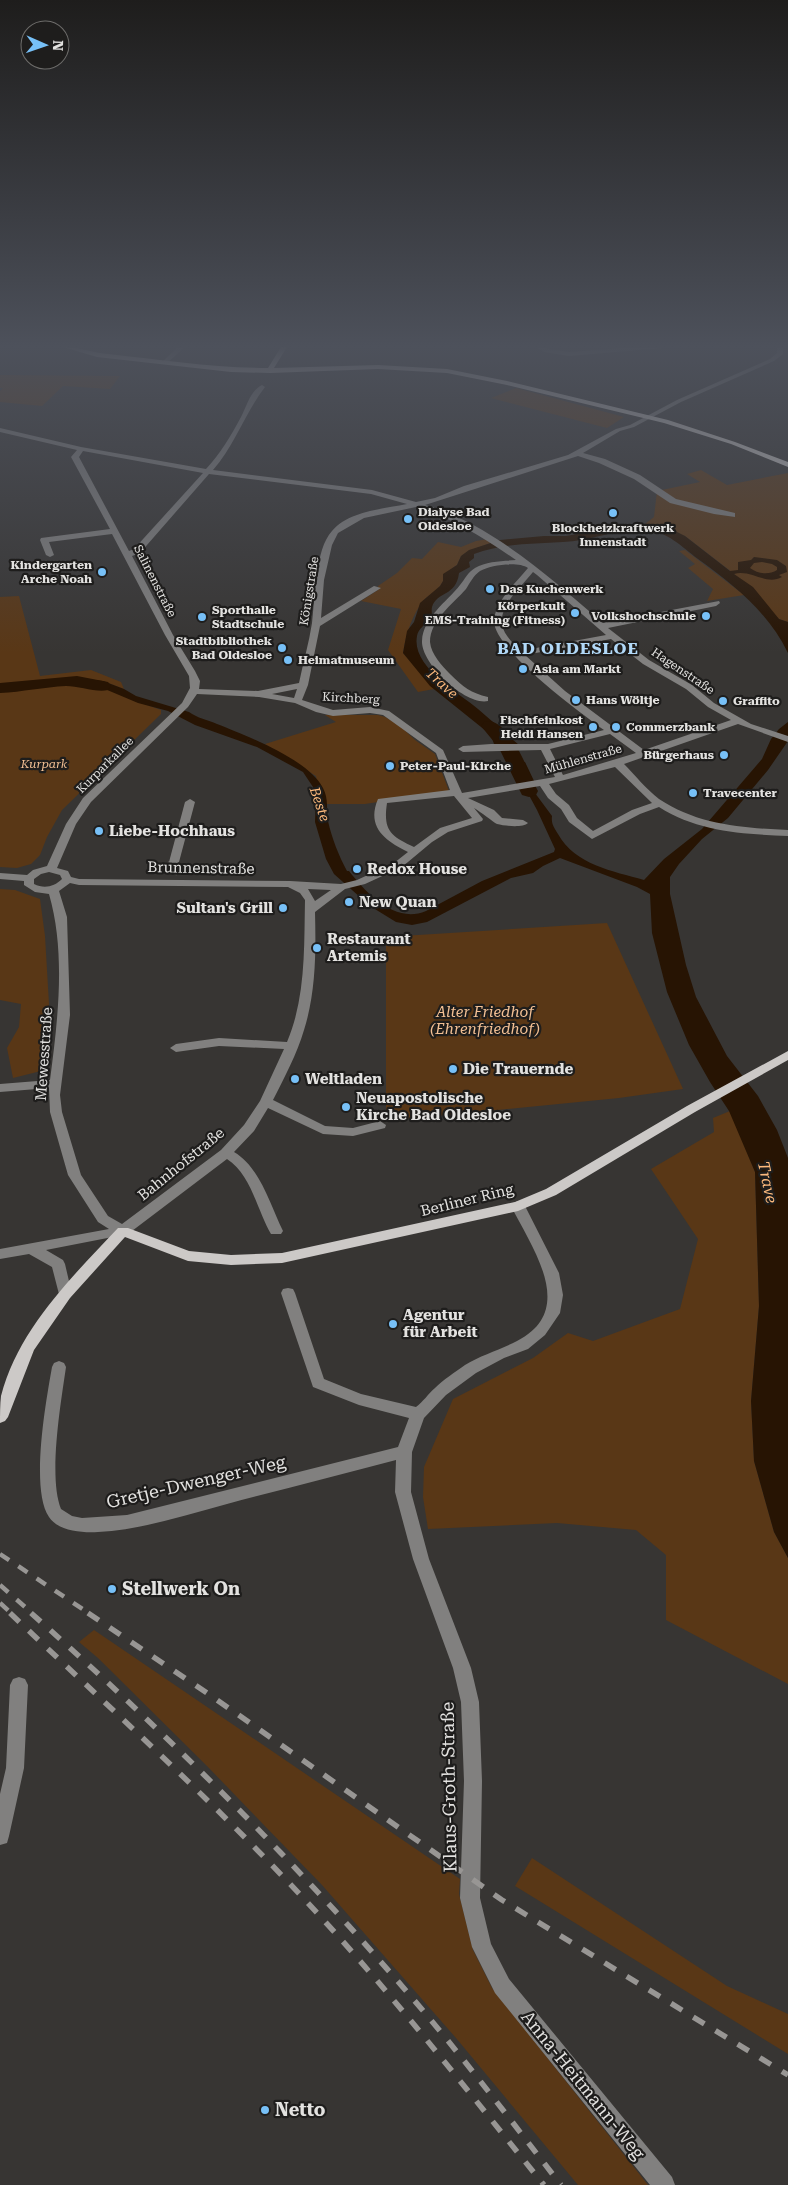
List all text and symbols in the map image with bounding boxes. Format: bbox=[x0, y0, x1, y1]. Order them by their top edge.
north arrow bbox=[20, 20, 70, 70]
text: N bbox=[50, 40, 66, 51]
place label: Dialyse Bad Oldesloe bbox=[418, 505, 490, 533]
marker: Blockheizkraftwerk Innenstadt bbox=[607, 507, 619, 519]
marker: Dialyse Bad Oldesloe bbox=[402, 513, 414, 525]
place label: Blockheizkraftwerk Innenstadt bbox=[552, 521, 675, 549]
street label: Salinenstraße bbox=[131, 543, 179, 620]
street label: Königstraße bbox=[297, 555, 321, 627]
place label: Kindergarten Arche Noah bbox=[10, 558, 92, 586]
marker: Kindergarten Arche Noah bbox=[96, 566, 108, 578]
place label: Das Kuchenwerk bbox=[500, 582, 604, 596]
marker: Das Kuchenwerk bbox=[484, 583, 496, 595]
place label: Körperkult EMS-Training (Fitness) bbox=[425, 599, 565, 627]
place label: Sporthalle Stadtschule bbox=[212, 603, 284, 631]
marker: Körperkult EMS-Training (Fitness) bbox=[569, 607, 581, 619]
place label: Volkshochschule bbox=[591, 609, 696, 623]
marker: Volkshochschule bbox=[700, 610, 712, 622]
marker: Sporthalle Stadtschule bbox=[196, 611, 208, 623]
place label: Stadtbibliothek Bad Oldesloe bbox=[176, 634, 273, 662]
district label: BAD OLDESLOE bbox=[497, 639, 639, 658]
marker: Stadtbibliothek Bad Oldesloe bbox=[276, 642, 288, 654]
street label: Hagenstraße bbox=[649, 645, 717, 697]
place label: Heimatmuseum bbox=[298, 653, 395, 667]
marker: Heimatmuseum bbox=[282, 654, 294, 666]
place label: Asia am Markt bbox=[533, 662, 621, 676]
marker: Asia am Markt bbox=[517, 663, 529, 675]
water label: Trave bbox=[423, 665, 461, 701]
street label: Kirchberg bbox=[322, 690, 380, 707]
place label: Hans Wöltje bbox=[586, 693, 660, 707]
marker: Hans Wöltje bbox=[570, 694, 582, 706]
place label: Graffito bbox=[733, 694, 780, 708]
marker: Graffito bbox=[717, 695, 729, 707]
place label: Fischfeinkost Heidi Hansen bbox=[500, 713, 583, 741]
place label: Commerzbank bbox=[626, 720, 716, 734]
marker: Fischfeinkost Heidi Hansen bbox=[587, 721, 599, 733]
marker: Commerzbank bbox=[610, 721, 622, 733]
street label: Kurparkallee bbox=[74, 733, 137, 796]
street label: Mühlenstraße bbox=[543, 741, 624, 777]
place label: Bürgerhaus bbox=[643, 748, 714, 762]
marker: Bürgerhaus bbox=[718, 749, 730, 761]
park label: Kurpark bbox=[20, 757, 68, 771]
place label: Peter-Paul-Kirche bbox=[400, 759, 511, 773]
marker: Peter-Paul-Kirche bbox=[384, 760, 396, 772]
water label: Beste bbox=[306, 784, 333, 823]
place label: Travecenter bbox=[703, 786, 778, 800]
marker: Travecenter bbox=[687, 787, 699, 799]
place label: Liebe-Hochhaus bbox=[109, 822, 235, 840]
marker: Liebe-Hochhaus bbox=[93, 825, 105, 837]
street label: Brunnenstraße bbox=[147, 858, 255, 878]
place label: Redox House bbox=[367, 860, 467, 878]
marker: Redox House bbox=[351, 863, 363, 875]
place label: New Quan bbox=[359, 893, 436, 911]
marker: New Quan bbox=[343, 896, 355, 908]
place label: Sultan's Grill bbox=[176, 899, 273, 917]
marker: Sultan's Grill bbox=[277, 902, 289, 914]
place label: Restaurant Artemis bbox=[327, 930, 411, 965]
marker: Restaurant Artemis bbox=[311, 942, 323, 954]
park label: Alter Friedhof (Ehrenfriedhof) bbox=[430, 1003, 540, 1038]
street label: Mewesstraße bbox=[32, 1006, 56, 1102]
place label: Die Trauernde bbox=[463, 1060, 574, 1078]
marker: Die Trauernde bbox=[447, 1063, 459, 1075]
place label: Weltladen bbox=[305, 1070, 382, 1088]
marker: Weltladen bbox=[289, 1073, 301, 1085]
place label: Neuapostolische Kirche Bad Oldesloe bbox=[356, 1089, 511, 1124]
marker: Neuapostolische Kirche Bad Oldesloe bbox=[340, 1101, 352, 1113]
street label: Bahnhofstraße bbox=[134, 1124, 228, 1204]
water label: Trave bbox=[754, 1159, 781, 1205]
street label: Berliner Ring bbox=[419, 1180, 516, 1220]
place label: Agentur für Arbeit bbox=[403, 1306, 478, 1341]
marker: Agentur für Arbeit bbox=[387, 1318, 399, 1330]
street label: Gretje-Dwenger-Weg bbox=[104, 1450, 288, 1512]
place label: Stellwerk On bbox=[122, 1578, 240, 1599]
marker: Stellwerk On bbox=[106, 1583, 118, 1595]
street label: Klaus-Groth-Straße bbox=[437, 1701, 460, 1872]
street label: Anna-Heitmann-Weg bbox=[517, 2006, 650, 2164]
place label: Netto bbox=[275, 2099, 326, 2120]
marker: Netto bbox=[259, 2104, 271, 2116]

